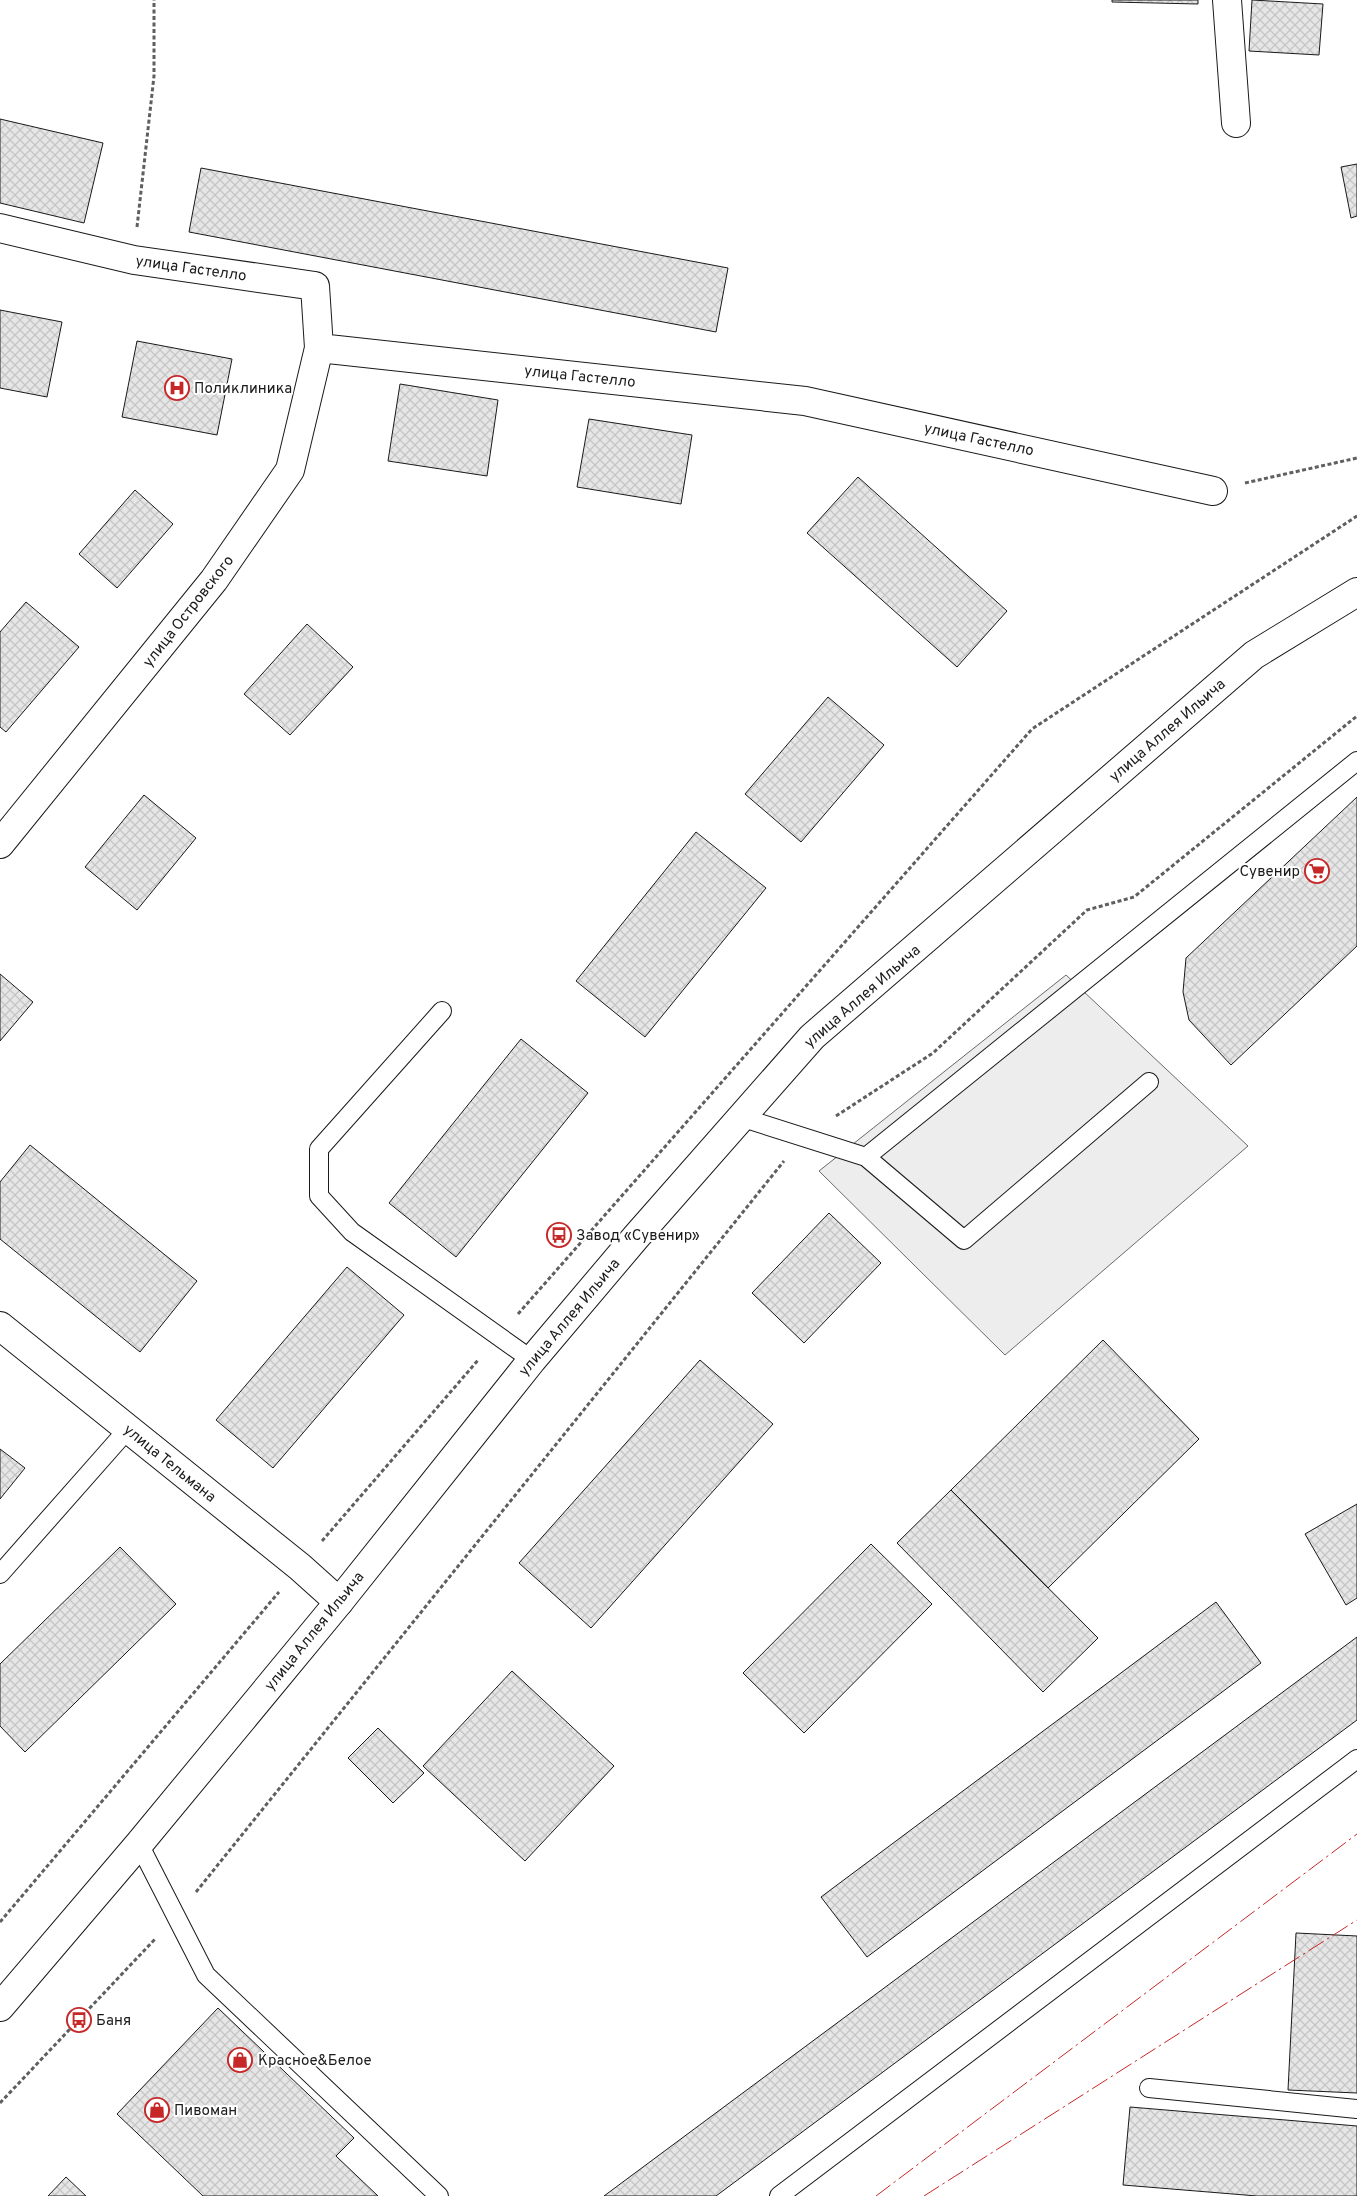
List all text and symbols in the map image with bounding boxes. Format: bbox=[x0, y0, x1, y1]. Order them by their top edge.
street label: улица Гастелло bbox=[134, 252, 248, 287]
street label: улица Гастелло bbox=[523, 362, 636, 393]
hospital icon: Поликлиника bbox=[164, 375, 190, 401]
place label: Поликлиника bbox=[194, 380, 292, 399]
street label: улица Гастелло bbox=[922, 420, 1035, 461]
street label: улица Островского bbox=[140, 552, 239, 672]
street label: улица Аллея Ильича bbox=[1106, 675, 1230, 787]
supermarket icon: Сувенир bbox=[1304, 858, 1330, 884]
place label: Сувенир bbox=[1240, 863, 1300, 882]
street label: улица Аллея Ильича bbox=[801, 941, 925, 1053]
bus stop icon: Завод «Сувенир» bbox=[546, 1222, 572, 1248]
place label: Завод «Сувенир» bbox=[576, 1227, 700, 1246]
street label: улица Аллея Ильича bbox=[515, 1255, 625, 1381]
street label: улица Тельмана bbox=[119, 1421, 219, 1507]
street label: улица Аллея Ильича bbox=[261, 1568, 369, 1695]
bus stop icon: Баня bbox=[66, 2007, 92, 2033]
place label: Баня bbox=[96, 2012, 131, 2031]
shop icon: Красное&Белое bbox=[227, 2047, 253, 2073]
place label: Красное&Белое bbox=[258, 2052, 372, 2071]
shop icon: Пивоман bbox=[144, 2097, 170, 2123]
place label: Пивоман bbox=[174, 2102, 237, 2121]

